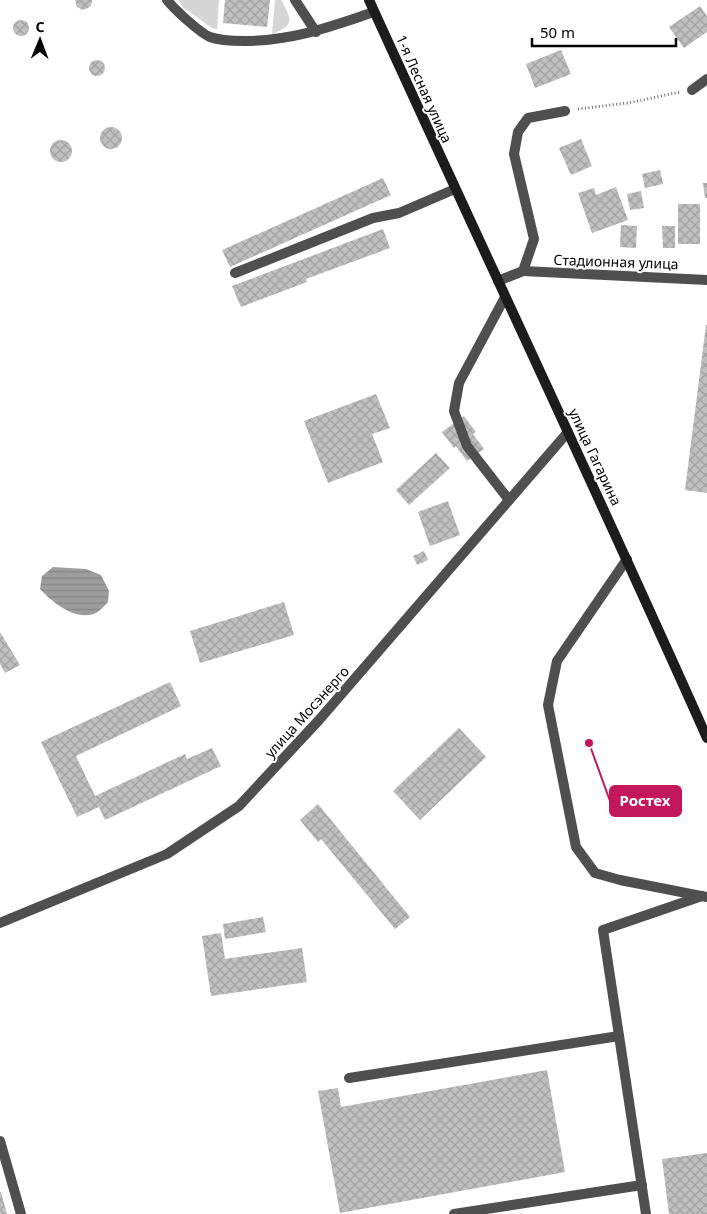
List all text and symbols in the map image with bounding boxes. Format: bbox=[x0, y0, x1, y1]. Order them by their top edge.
north arrow bbox=[15, 15, 65, 65]
scale bar bbox=[532, 15, 676, 47]
text: С bbox=[36, 17, 45, 36]
text: 50 m bbox=[540, 22, 575, 42]
street label: 1-я Лесная улица bbox=[392, 32, 457, 146]
street label: Стадионная улица bbox=[553, 250, 679, 273]
street label: улица Гагарина bbox=[565, 405, 626, 508]
street label: улица Мосэнерго bbox=[260, 662, 353, 762]
callout: Ростех bbox=[610, 786, 681, 816]
text: Ростех bbox=[620, 790, 671, 810]

